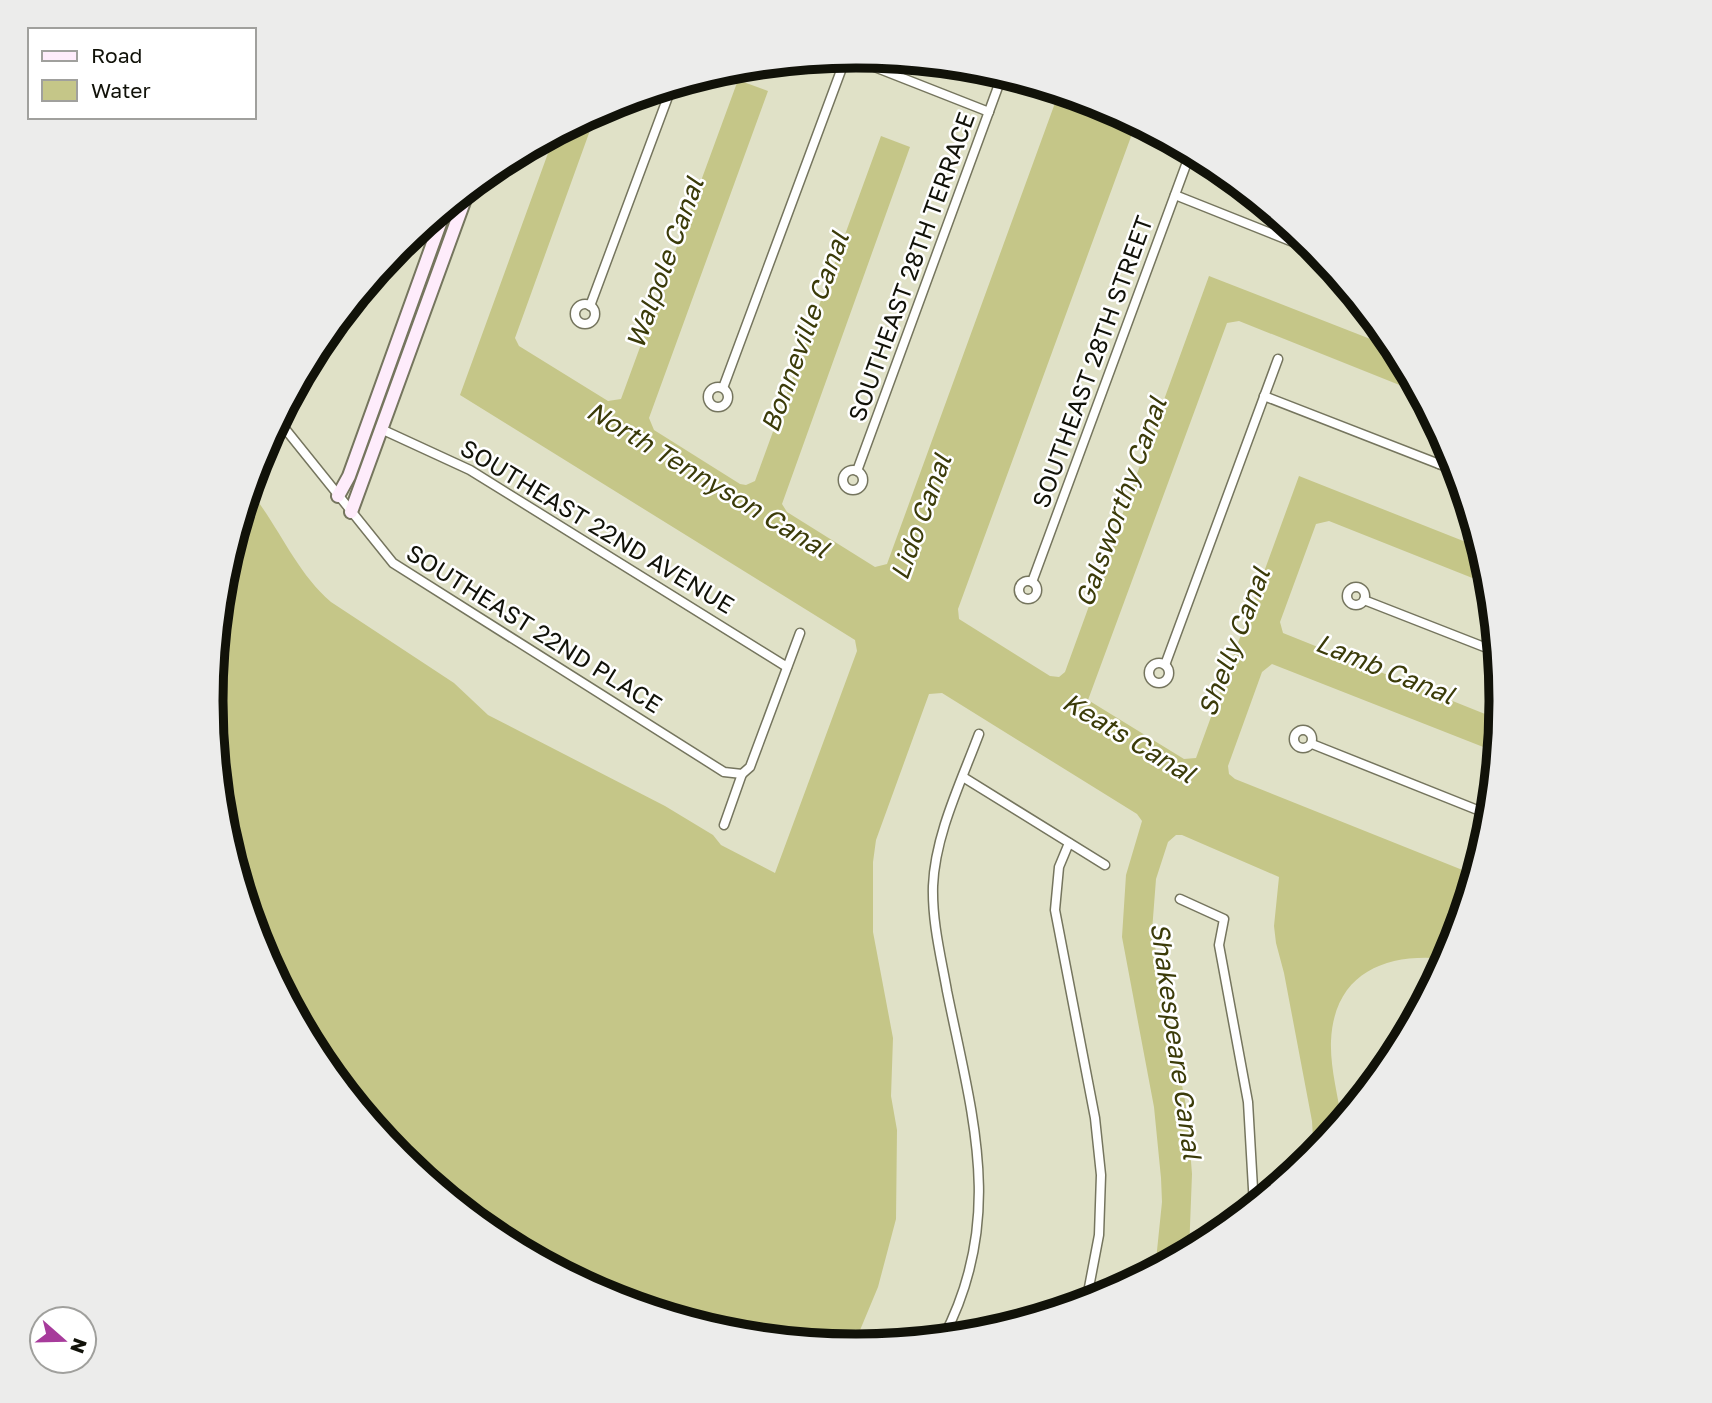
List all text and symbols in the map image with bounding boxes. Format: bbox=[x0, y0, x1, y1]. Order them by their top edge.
legend bbox=[28, 28, 256, 119]
text: Road bbox=[91, 42, 142, 68]
text: Water bbox=[91, 77, 151, 103]
street label: SOUTHEAST 28TH TERRACE bbox=[841, 108, 980, 425]
water label: Walpole Canal bbox=[619, 172, 710, 352]
street label: SOUTHEAST 28TH STREET bbox=[1025, 211, 1158, 511]
water label: Bonneville Canal bbox=[754, 226, 856, 436]
water label: Galsworthy Canal bbox=[1068, 391, 1173, 611]
water label: North Tennyson Canal bbox=[582, 395, 836, 565]
street label: SOUTHEAST 22ND AVENUE bbox=[456, 432, 740, 619]
water label: Lido Canal bbox=[884, 448, 958, 584]
street label: SOUTHEAST 22ND PLACE bbox=[402, 537, 668, 718]
water label: Shelly Canal bbox=[1191, 562, 1277, 720]
water label: Lamb Canal bbox=[1311, 627, 1461, 711]
water label: Keats Canal bbox=[1057, 686, 1203, 790]
water label: Shakespeare Canal bbox=[1145, 920, 1209, 1163]
north arrow bbox=[28, 1305, 98, 1375]
text: N bbox=[66, 1335, 93, 1357]

